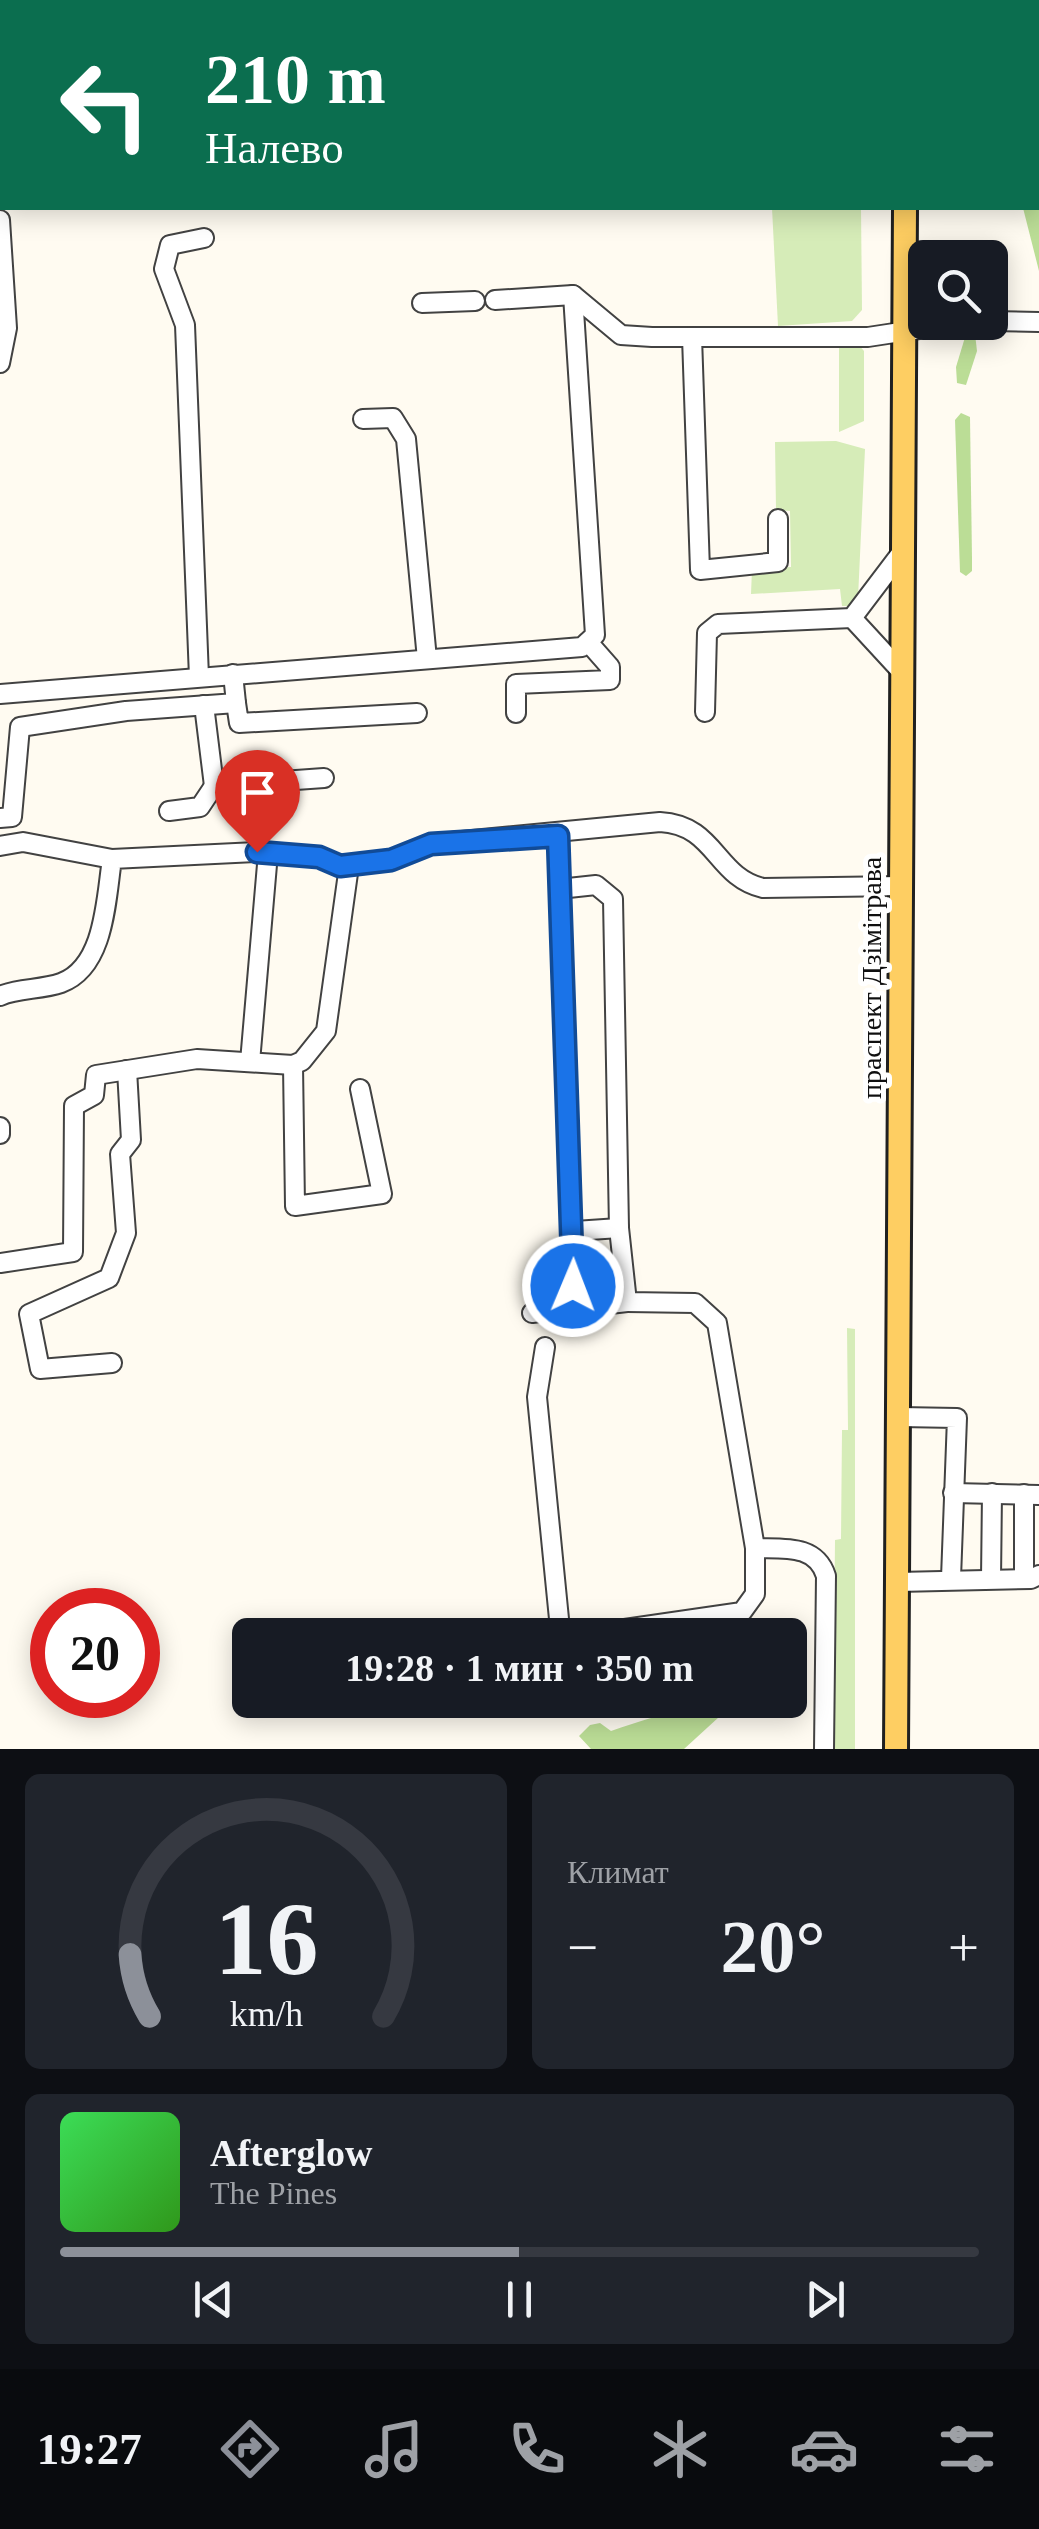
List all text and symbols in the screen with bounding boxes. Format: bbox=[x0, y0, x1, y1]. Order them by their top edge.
icon: left bbox=[40, 40, 170, 170]
text: 210 m bbox=[205, 41, 386, 118]
text: Налево bbox=[205, 123, 344, 173]
map controls bbox=[908, 240, 1008, 340]
button: search bbox=[908, 240, 1008, 340]
pin bbox=[215, 750, 300, 853]
icon: arrive bbox=[230, 765, 285, 820]
street label: праспект Дзімітрава bbox=[856, 856, 887, 1099]
position arrow bbox=[521, 1234, 625, 1338]
speed limit sign: 20 bbox=[30, 1588, 160, 1718]
text: 19:28 · 1 мин · 350 m bbox=[345, 1647, 694, 1689]
text: Климат bbox=[567, 1854, 669, 1890]
text: 16 bbox=[214, 1881, 318, 1996]
text: 20° bbox=[721, 1905, 826, 1988]
text: − bbox=[567, 1917, 598, 1978]
text: + bbox=[948, 1917, 979, 1978]
text: km/h bbox=[229, 1994, 303, 2034]
text: Afterglow bbox=[210, 2132, 372, 2174]
text: The Pines bbox=[210, 2175, 337, 2211]
icon: previous bbox=[186, 2272, 241, 2327]
icon: pause bbox=[492, 2272, 547, 2327]
icon: next bbox=[798, 2272, 853, 2327]
icon: directions bbox=[215, 2414, 285, 2484]
icon: music bbox=[359, 2414, 429, 2484]
icon: phone bbox=[502, 2414, 572, 2484]
icon: climate bbox=[645, 2414, 715, 2484]
icon: car bbox=[789, 2414, 859, 2484]
icon: filters bbox=[932, 2414, 1002, 2484]
text: 19:27 bbox=[37, 2424, 142, 2474]

